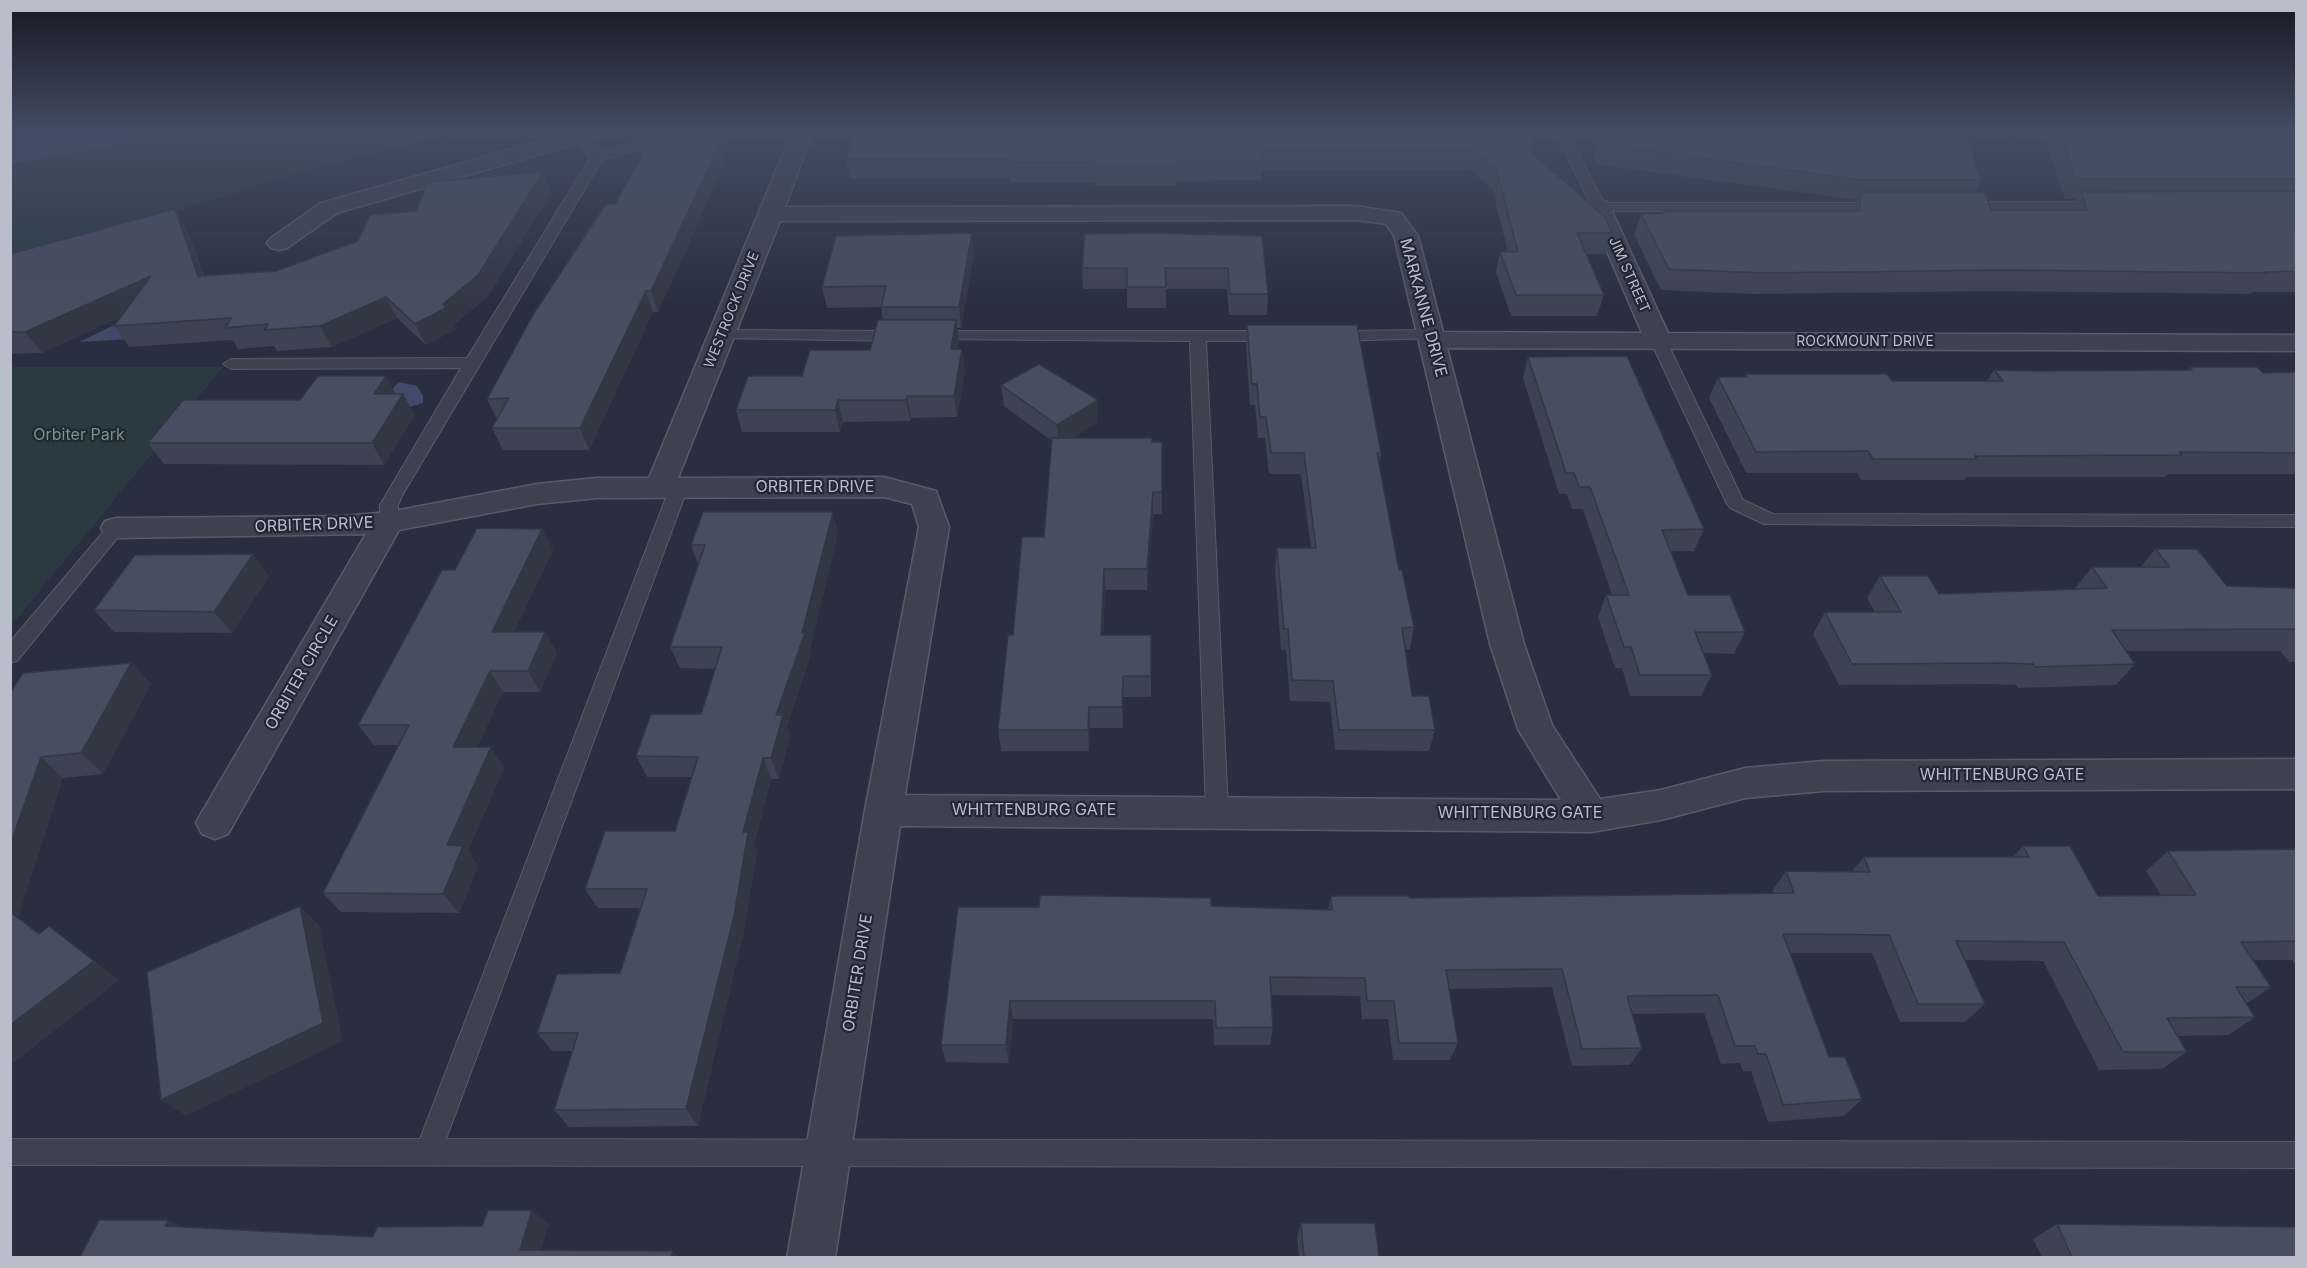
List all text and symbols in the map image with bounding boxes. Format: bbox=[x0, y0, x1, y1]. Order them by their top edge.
street label: JIM STREET bbox=[1605, 234, 1653, 316]
street label: MARKANNE DRIVE bbox=[1395, 237, 1451, 379]
street label: WESTROCK DRIVE bbox=[701, 249, 763, 371]
street label: ROCKMOUNT DRIVE bbox=[1796, 334, 1934, 350]
park label: Orbiter Park bbox=[33, 425, 125, 445]
street label: ORBITER DRIVE bbox=[756, 477, 874, 497]
street label: ORBITER DRIVE bbox=[254, 513, 374, 537]
street label: ORBITER CIRCLE bbox=[262, 612, 342, 734]
street label: WHITTENBURG GATE bbox=[1920, 765, 2084, 785]
street label: WHITTENBURG GATE bbox=[952, 800, 1116, 820]
street label: WHITTENBURG GATE bbox=[1438, 803, 1602, 823]
street label: ORBITER DRIVE bbox=[839, 913, 877, 1033]

